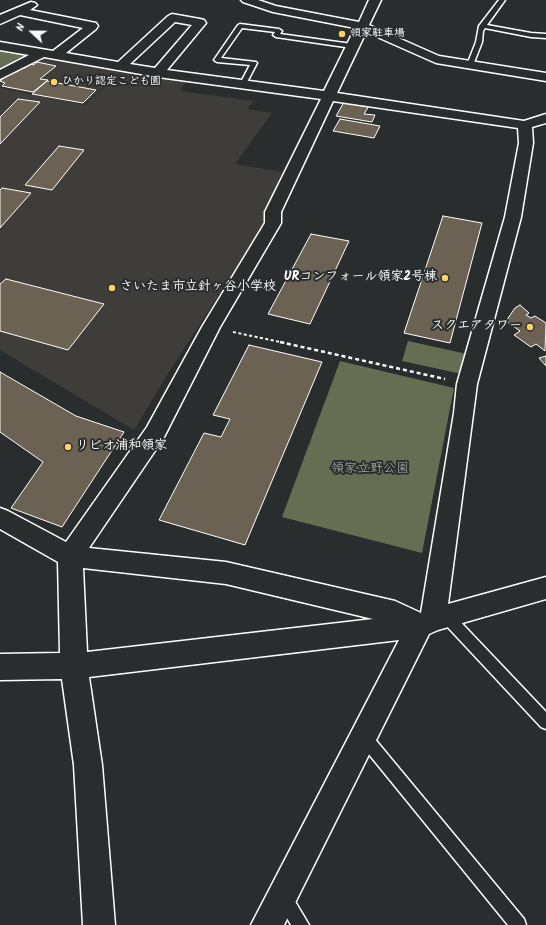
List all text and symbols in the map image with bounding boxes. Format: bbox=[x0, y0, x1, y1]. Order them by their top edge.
north arrow bbox=[12, 12, 52, 52]
text: N bbox=[11, 21, 31, 34]
place label: 領家駐車場 bbox=[350, 27, 405, 41]
marker: 領家駐車場 bbox=[337, 29, 347, 39]
place label: ひかり認定こども園 bbox=[62, 75, 161, 89]
marker: ひかり認定こども園 bbox=[49, 77, 59, 87]
place label: URコンフォール領家2号棟 bbox=[284, 270, 437, 286]
marker: URコンフォール領家2号棟 bbox=[440, 273, 450, 283]
place label: さいたま市立針ヶ谷小学校 bbox=[120, 280, 276, 296]
marker: さいたま市立針ヶ谷小学校 bbox=[107, 283, 117, 293]
place label: スクエアタワー bbox=[431, 319, 522, 335]
marker: スクエアタワー bbox=[525, 322, 535, 332]
place label: リビオ浦和領家 bbox=[76, 439, 167, 455]
marker: リビオ浦和領家 bbox=[63, 442, 73, 452]
park label: 領家立野公園 bbox=[331, 462, 409, 478]

